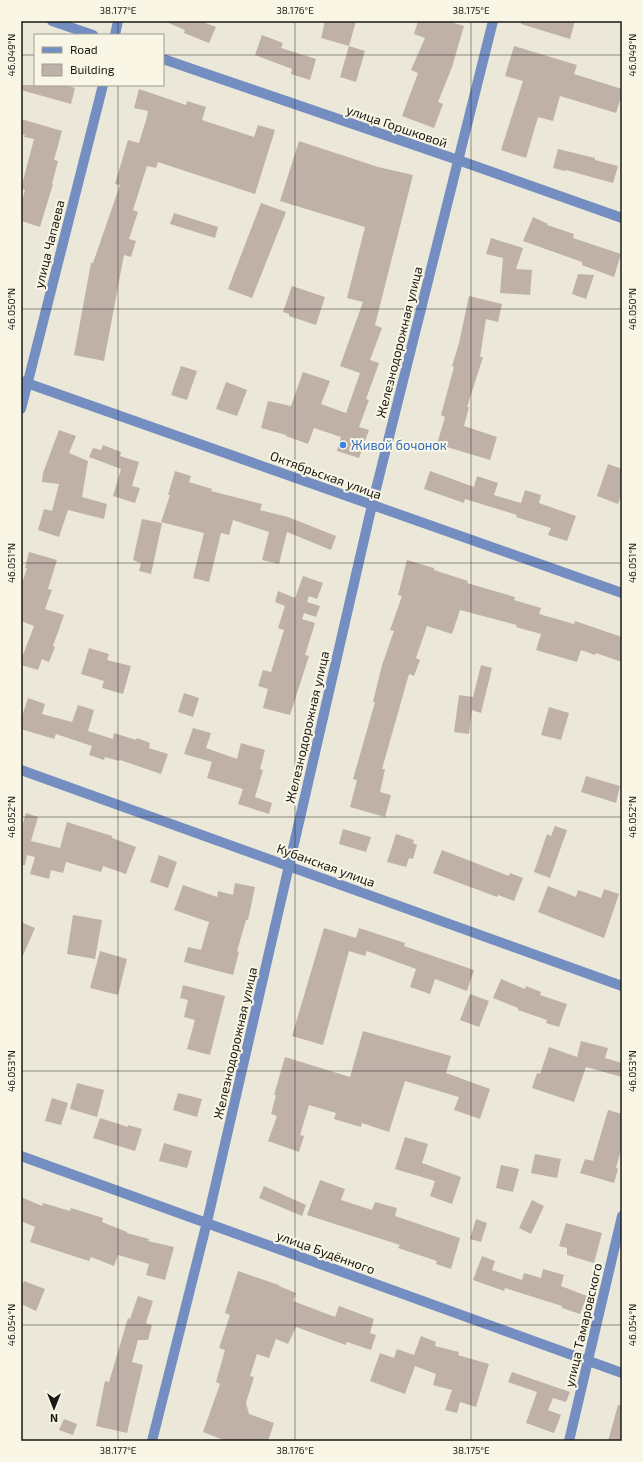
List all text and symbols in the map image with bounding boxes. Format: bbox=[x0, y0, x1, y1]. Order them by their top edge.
text: 38.177°E bbox=[100, 4, 137, 16]
text: 38.176°E bbox=[276, 4, 314, 16]
text: 38.175°E bbox=[452, 4, 490, 16]
text: 46.049°N bbox=[5, 34, 17, 76]
legend bbox=[34, 34, 164, 86]
text: 46.049°N bbox=[626, 34, 638, 76]
text: Road bbox=[70, 42, 98, 56]
text: Building bbox=[70, 62, 115, 76]
street label: улица Горшковой bbox=[344, 101, 450, 151]
street label: улица Чапаева bbox=[30, 198, 68, 290]
street label: Железнодорожная улица bbox=[372, 265, 426, 419]
text: 46.050°N bbox=[5, 288, 17, 330]
text: 46.050°N bbox=[626, 288, 638, 330]
place label: Живой бочонок bbox=[351, 437, 447, 453]
marker: Живой бочонок bbox=[338, 440, 348, 450]
street label: Октябрьская улица bbox=[268, 447, 384, 503]
text: 46.051°N bbox=[5, 543, 17, 583]
text: 46.051°N bbox=[626, 543, 638, 583]
street label: Железнодорожная улица bbox=[282, 649, 332, 805]
text: 46.052°N bbox=[5, 796, 17, 838]
text: 46.052°N bbox=[626, 796, 638, 838]
street label: Кубанская улица bbox=[275, 840, 377, 890]
street label: Железнодорожная улица bbox=[210, 965, 260, 1121]
text: 46.053°N bbox=[5, 1050, 17, 1092]
text: 46.053°N bbox=[626, 1050, 638, 1092]
street label: улица Будённого bbox=[275, 1227, 377, 1277]
street label: улица Тамаровского bbox=[561, 1261, 605, 1389]
text: 46.054°N bbox=[5, 1304, 17, 1346]
text: 46.054°N bbox=[626, 1304, 638, 1346]
north arrow bbox=[34, 1388, 74, 1428]
text: N bbox=[50, 1412, 58, 1425]
text: 38.177°E bbox=[100, 1444, 137, 1456]
text: 38.176°E bbox=[276, 1444, 314, 1456]
text: 38.175°E bbox=[452, 1444, 490, 1456]

